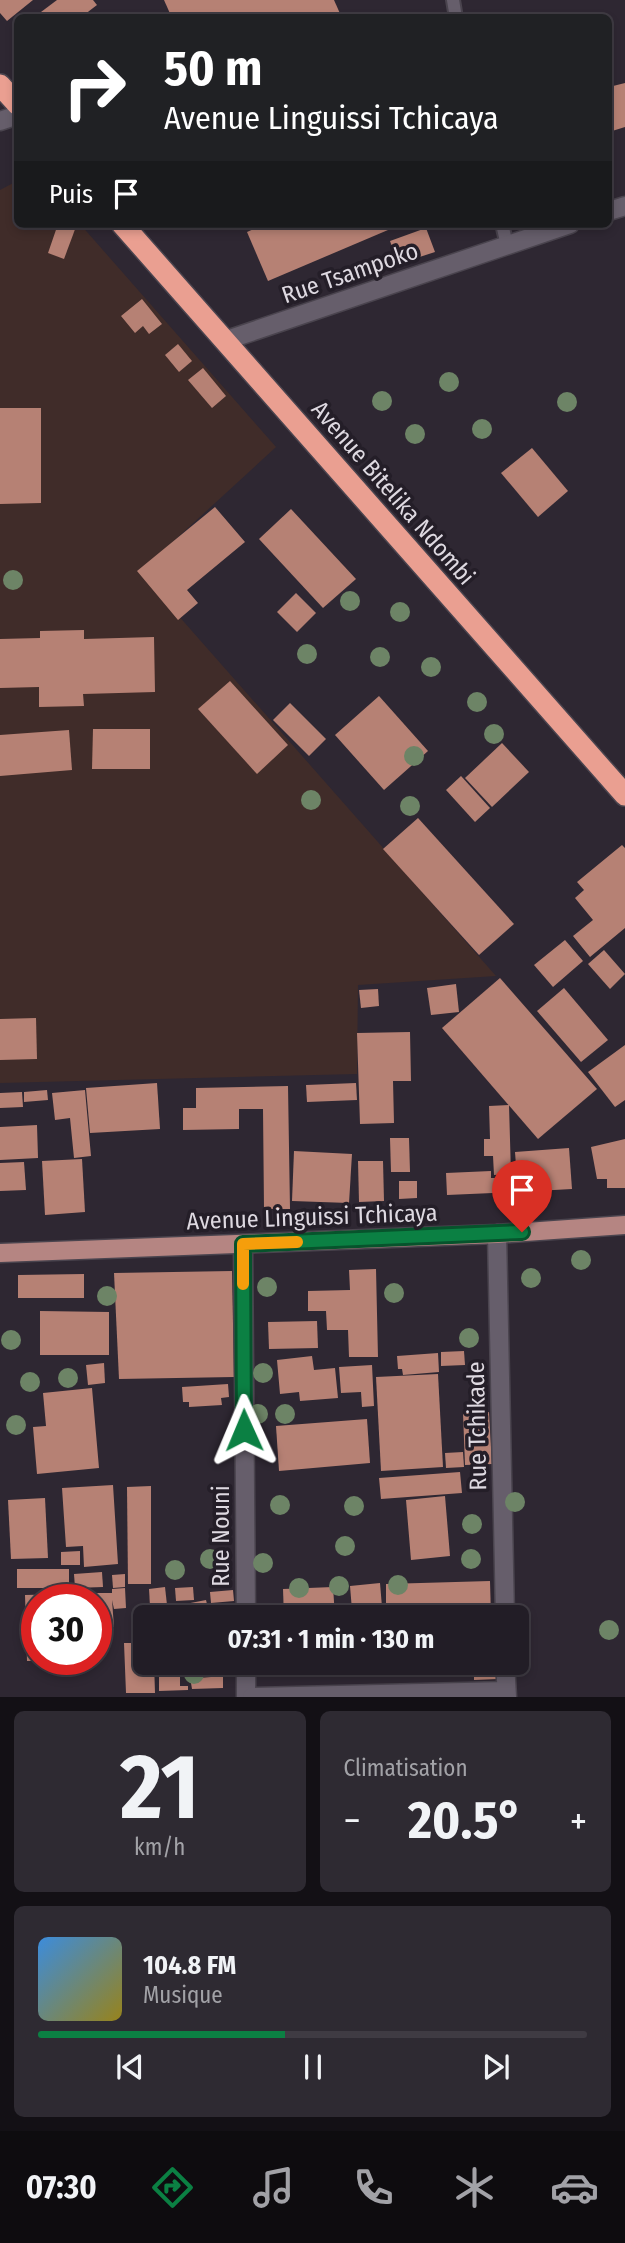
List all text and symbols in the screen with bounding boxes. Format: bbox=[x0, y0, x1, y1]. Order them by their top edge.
text: 50 m bbox=[164, 39, 262, 98]
icon: right bbox=[49, 42, 140, 133]
text: Avenue Linguissi Tchicaya bbox=[164, 99, 499, 137]
icon: arrive bbox=[107, 175, 145, 213]
text: Puis bbox=[49, 179, 93, 210]
street label: Rue Tsampoko bbox=[278, 237, 422, 309]
street label: Avenue Bitelika Ndombi bbox=[306, 395, 480, 591]
pin bbox=[492, 1160, 552, 1232]
icon: arrive bbox=[503, 1171, 541, 1209]
street label: Avenue Linguissi Tchicaya bbox=[186, 1199, 438, 1235]
street label: Rue Tchikade bbox=[462, 1361, 492, 1491]
position arrow bbox=[207, 1393, 281, 1467]
street label: Rue Nouni bbox=[207, 1485, 235, 1587]
speed limit sign: 30 bbox=[21, 1584, 112, 1675]
text: 07:31 · 1 min · 130 m bbox=[228, 1624, 434, 1655]
text: 21 bbox=[120, 1733, 199, 1842]
text: Climatisation bbox=[344, 1754, 468, 1782]
text: 20.5° bbox=[408, 1789, 522, 1852]
text: − bbox=[344, 1798, 361, 1844]
text: + bbox=[570, 1798, 587, 1844]
text: km/h bbox=[134, 1833, 185, 1861]
text: 104.8 FM bbox=[143, 1950, 236, 1981]
text: Musique bbox=[143, 1981, 223, 2009]
icon: previous bbox=[111, 2048, 149, 2086]
icon: pause bbox=[294, 2048, 332, 2086]
icon: next bbox=[477, 2048, 515, 2086]
icon: directions bbox=[148, 2163, 197, 2212]
icon: music bbox=[249, 2163, 298, 2212]
icon: phone bbox=[349, 2163, 398, 2212]
icon: climate bbox=[450, 2163, 499, 2212]
icon: car bbox=[550, 2163, 599, 2212]
text: 07:30 bbox=[26, 2168, 97, 2206]

